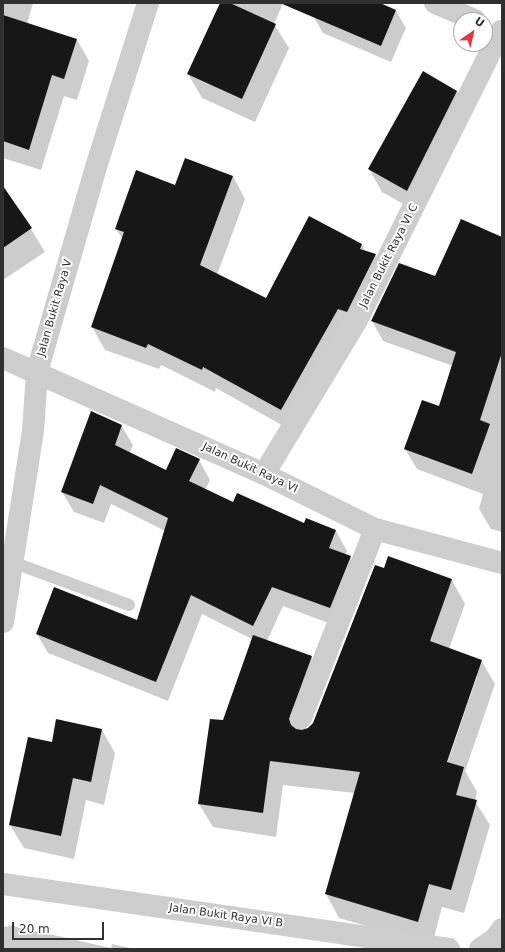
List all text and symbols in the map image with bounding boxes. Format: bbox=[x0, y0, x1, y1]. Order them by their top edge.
north arrow bbox=[453, 12, 493, 52]
text: U bbox=[472, 15, 487, 30]
street label: Jalan Bukit Raya VI C bbox=[357, 202, 421, 310]
street label: Jalan Bukit Raya V bbox=[35, 258, 75, 358]
street label: Jalan Bukit Raya VI bbox=[200, 440, 300, 496]
street label: Jalan Bukit Raya VI B bbox=[168, 901, 284, 931]
scale bar bbox=[14, 914, 106, 940]
text: 20 m bbox=[19, 922, 50, 936]

